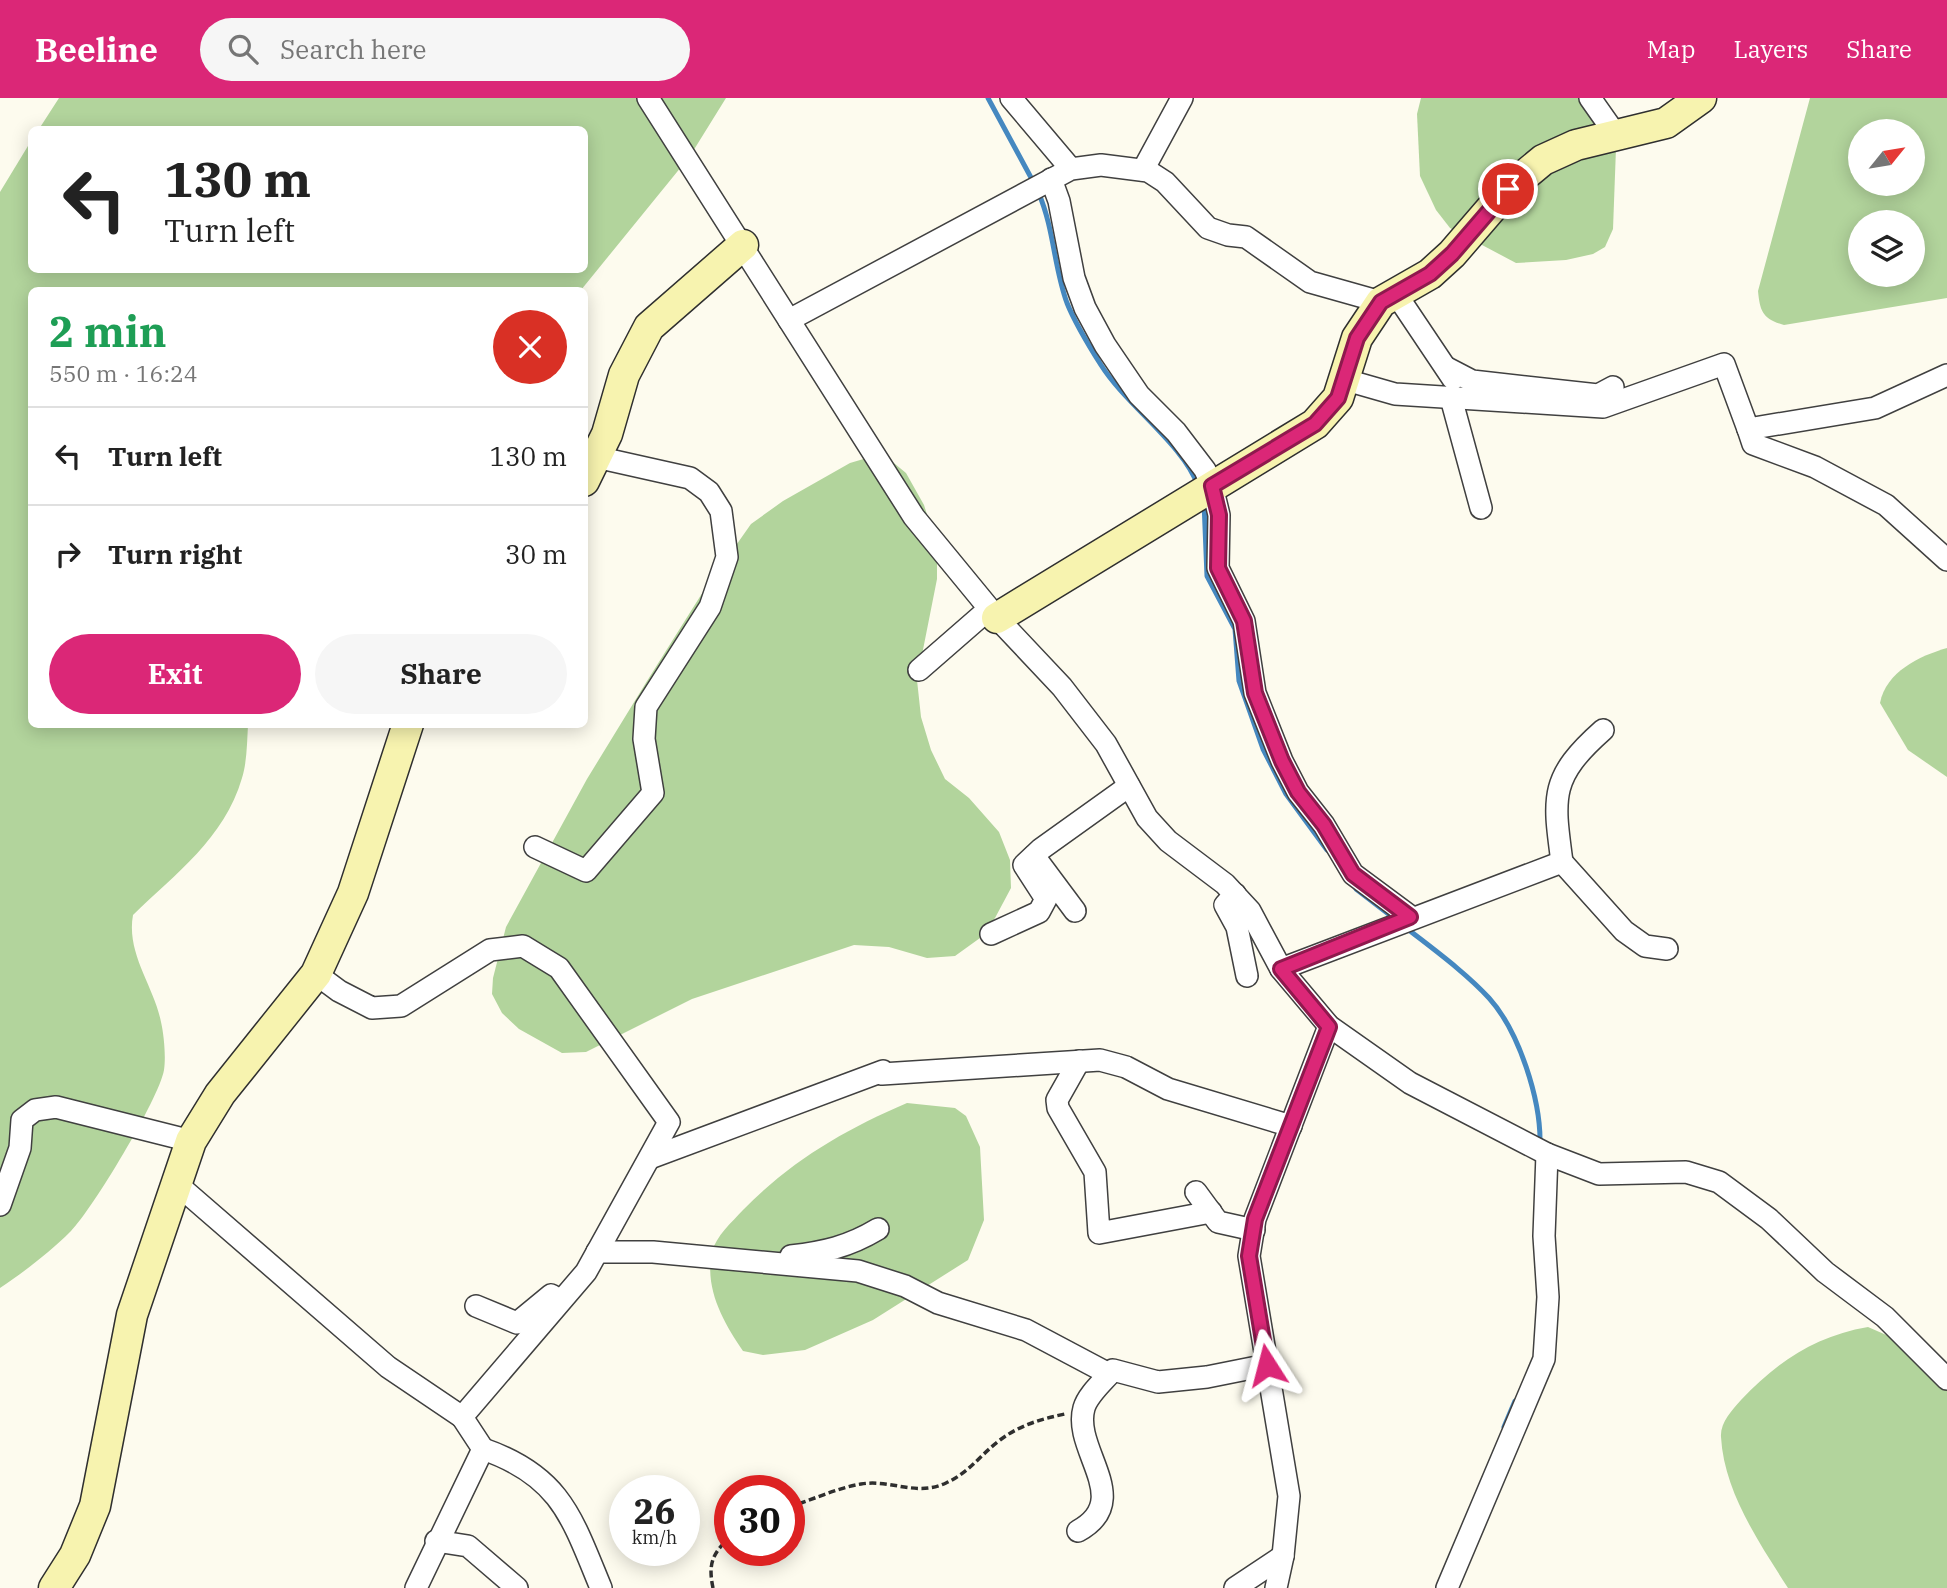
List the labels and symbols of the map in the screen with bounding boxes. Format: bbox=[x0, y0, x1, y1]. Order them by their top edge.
north arrow bbox=[1848, 119, 1925, 196]
pin bbox=[1478, 159, 1538, 219]
position arrow bbox=[1230, 1328, 1304, 1402]
speed limit sign: 30 bbox=[714, 1475, 805, 1566]

